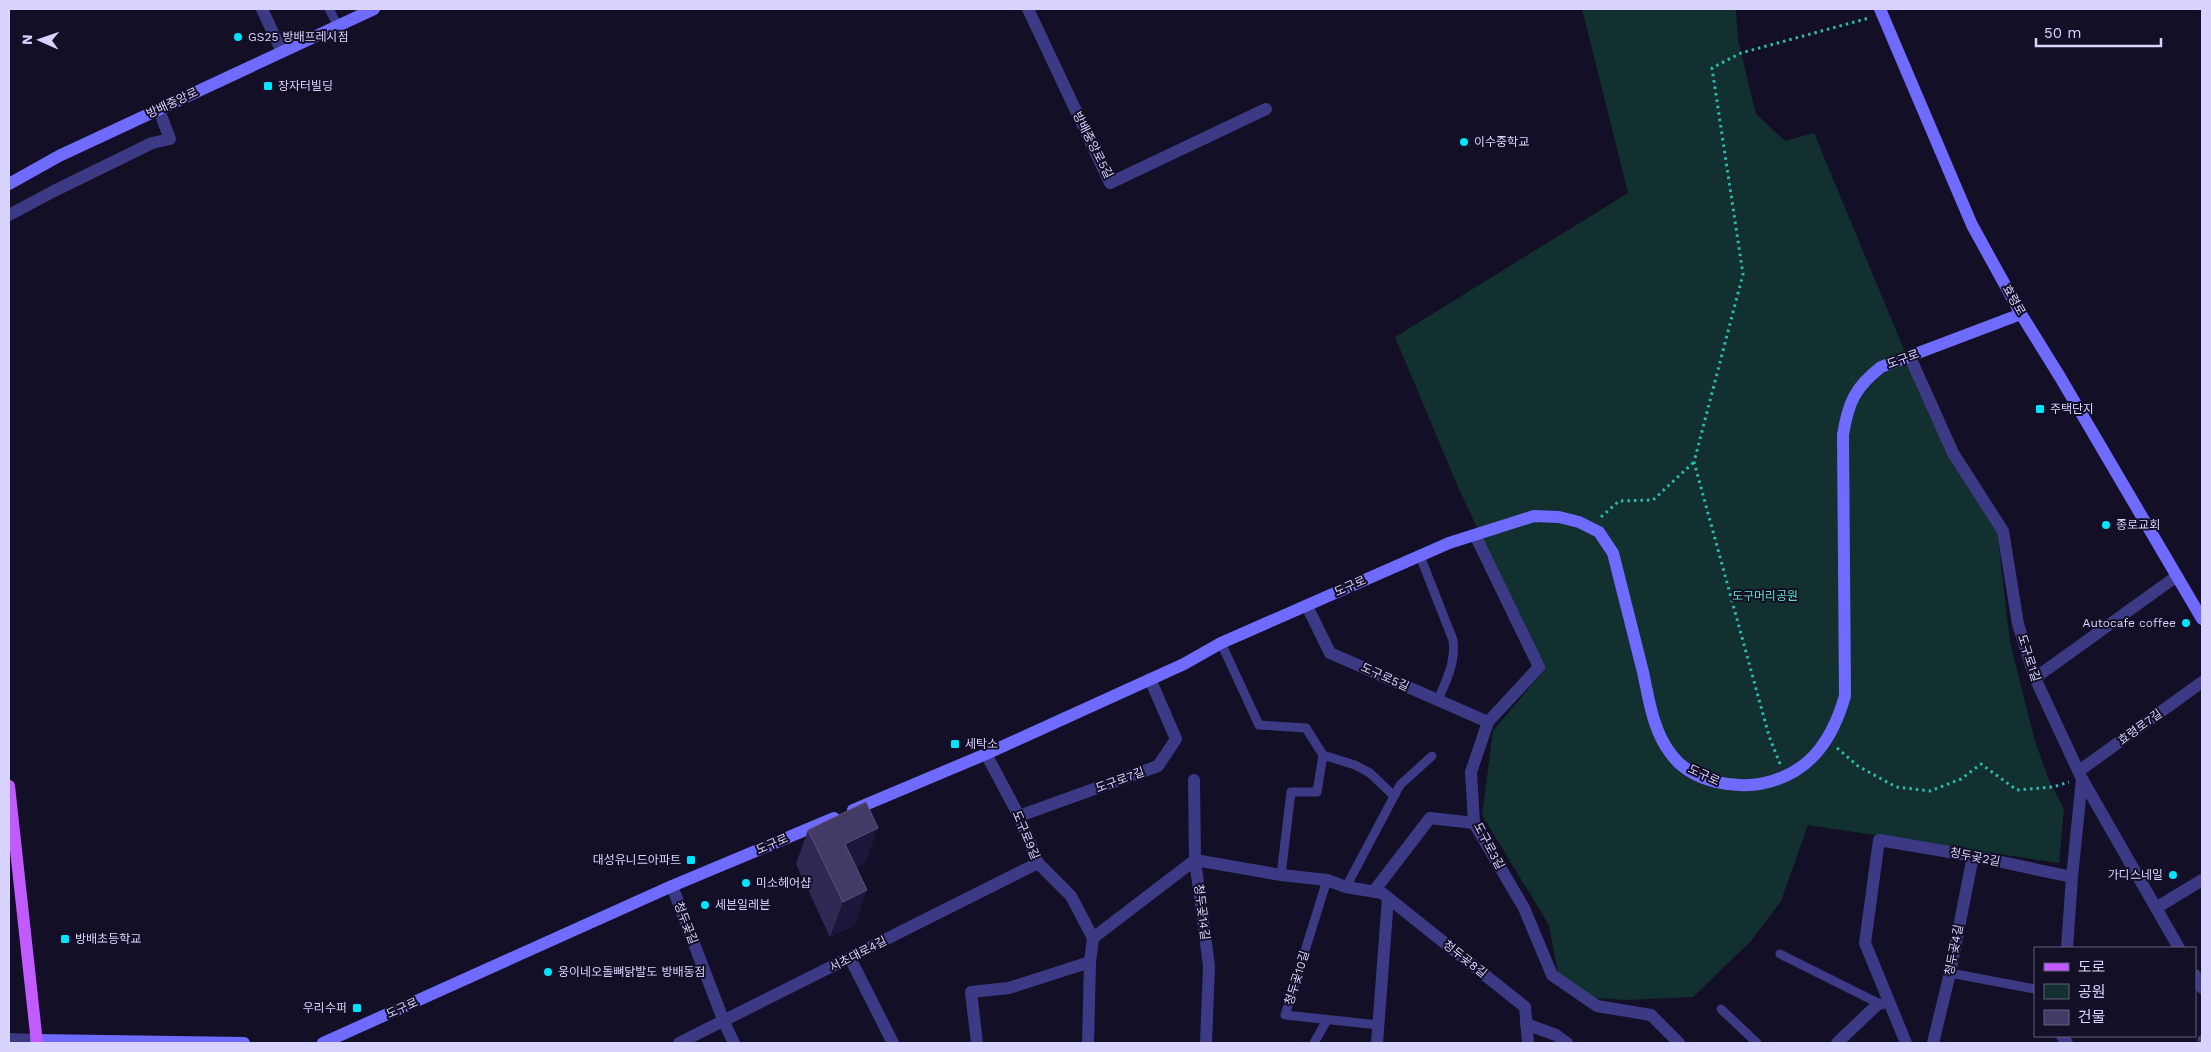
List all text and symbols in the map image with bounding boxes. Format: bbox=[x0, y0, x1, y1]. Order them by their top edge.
north arrow bbox=[15, 15, 65, 65]
scale bar bbox=[2036, 15, 2161, 47]
text: 50 m bbox=[2044, 24, 2081, 42]
place label: GS25 방배프레시점 bbox=[248, 30, 349, 44]
marker: GS25 방배프레시점 bbox=[232, 31, 244, 43]
text: N bbox=[19, 34, 35, 45]
place label: 장자터빌딩 bbox=[278, 79, 333, 93]
marker: 장자터빌딩 bbox=[262, 80, 274, 92]
street label: 방배중앙로 bbox=[144, 85, 200, 121]
street label: 방배중앙로5길 bbox=[1070, 109, 1116, 181]
place label: 이수중학교 bbox=[1474, 135, 1529, 149]
marker: 이수중학교 bbox=[1458, 136, 1470, 148]
street label: 효령로 bbox=[2000, 282, 2028, 318]
street label: 도구로 bbox=[1885, 347, 1921, 371]
place label: 주택단지 bbox=[2050, 402, 2094, 416]
marker: 주택단지 bbox=[2034, 403, 2046, 415]
place label: 종로교회 bbox=[2116, 518, 2160, 532]
marker: 종로교회 bbox=[2100, 519, 2112, 531]
street label: 도구로 bbox=[1332, 573, 1368, 599]
park label: 도구머리공원 bbox=[1732, 589, 1798, 603]
place label: Autocafe coffee bbox=[2083, 616, 2176, 630]
marker: Autocafe coffee bbox=[2180, 617, 2192, 629]
street label: 도구로1길 bbox=[2015, 633, 2043, 683]
street label: 도구로5길 bbox=[1359, 660, 1411, 694]
street label: 효령로7길 bbox=[2115, 706, 2165, 748]
place label: 세탁소 bbox=[965, 737, 998, 751]
marker: 세탁소 bbox=[949, 738, 961, 750]
street label: 도구로 bbox=[1686, 762, 1722, 788]
street label: 도구로7길 bbox=[1094, 765, 1146, 795]
street label: 도구로9길 bbox=[1009, 809, 1043, 861]
street label: 도구로3길 bbox=[1471, 820, 1507, 872]
street label: 도구로 bbox=[754, 831, 790, 857]
street label: 청두곶2길 bbox=[1949, 845, 2001, 869]
place label: 대성유니드아파트 bbox=[593, 853, 681, 867]
marker: 대성유니드아파트 bbox=[685, 854, 697, 866]
place label: 가디스네일 bbox=[2108, 868, 2163, 882]
marker: 가디스네일 bbox=[2167, 869, 2179, 881]
place label: 미소헤어샵 bbox=[756, 876, 811, 890]
marker: 미소헤어샵 bbox=[740, 877, 752, 889]
street label: 청두곶14길 bbox=[1192, 883, 1212, 941]
place label: 세븐일레븐 bbox=[715, 898, 770, 912]
marker: 세븐일레븐 bbox=[699, 899, 711, 911]
street label: 청두곶길 bbox=[672, 900, 700, 946]
street label: 청두곶4길 bbox=[1942, 923, 1966, 977]
place label: 방배초등학교 bbox=[75, 932, 141, 946]
marker: 방배초등학교 bbox=[59, 933, 71, 945]
street label: 서초대로4길 bbox=[827, 934, 889, 974]
street label: 청두곶8길 bbox=[1440, 938, 1490, 980]
legend bbox=[2034, 947, 2196, 1037]
street label: 청두곶10길 bbox=[1282, 949, 1312, 1007]
text: 도로 bbox=[2078, 958, 2106, 976]
place label: 웅이네오돌뼈닭발도 방배동점 bbox=[558, 965, 706, 979]
marker: 웅이네오돌뼈닭발도 방배동점 bbox=[542, 966, 554, 978]
text: 공원 bbox=[2078, 983, 2106, 1001]
street label: 도구로 bbox=[384, 995, 420, 1021]
place label: 우리수퍼 bbox=[303, 1001, 347, 1015]
marker: 우리수퍼 bbox=[351, 1002, 363, 1014]
text: 건물 bbox=[2078, 1008, 2106, 1026]

